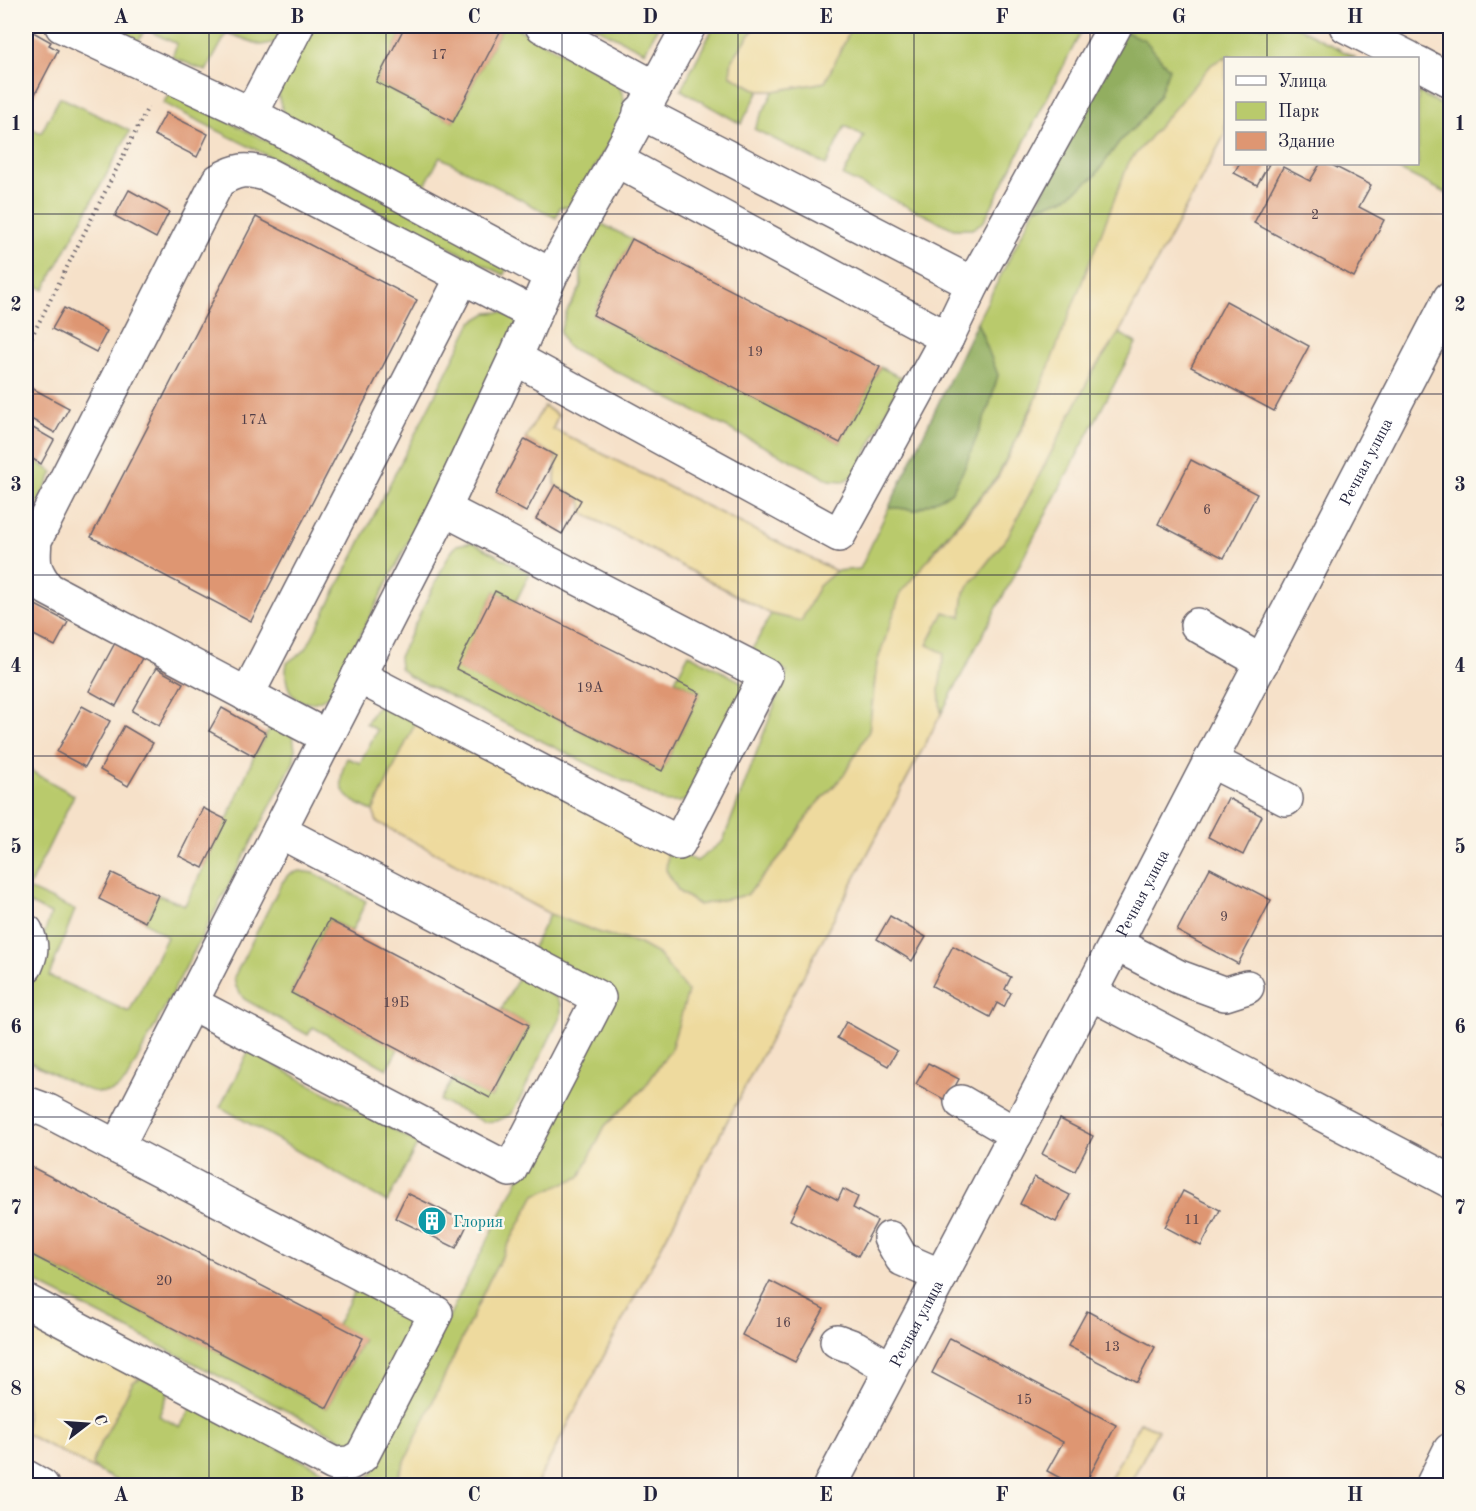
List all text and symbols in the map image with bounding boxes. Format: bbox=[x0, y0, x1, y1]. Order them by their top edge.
text: A bbox=[113, 8, 129, 28]
text: B bbox=[290, 8, 304, 28]
text: C bbox=[467, 8, 481, 28]
text: D bbox=[642, 8, 658, 28]
text: E bbox=[819, 8, 833, 28]
text: F bbox=[995, 8, 1009, 28]
text: G bbox=[1172, 8, 1186, 28]
text: H bbox=[1347, 8, 1363, 28]
house number: 17 bbox=[431, 48, 447, 62]
legend bbox=[1224, 57, 1419, 165]
text: Улица bbox=[1278, 73, 1327, 91]
text: Парк bbox=[1278, 103, 1319, 121]
text: 1 bbox=[10, 115, 22, 135]
text: 1 bbox=[1454, 115, 1466, 135]
text: Здание bbox=[1278, 133, 1335, 151]
house number: 2 bbox=[1311, 208, 1319, 222]
text: 2 bbox=[10, 296, 22, 316]
text: 2 bbox=[1454, 296, 1466, 316]
house number: 19 bbox=[747, 345, 763, 359]
house number: 17А bbox=[241, 413, 268, 427]
street label: Речная улица bbox=[1338, 416, 1396, 509]
text: 3 bbox=[10, 476, 22, 496]
text: 3 bbox=[1454, 476, 1466, 496]
house number: 6 bbox=[1203, 503, 1211, 517]
text: 4 bbox=[10, 657, 22, 677]
text: 4 bbox=[1454, 657, 1466, 677]
house number: 19А bbox=[577, 681, 604, 695]
text: 5 bbox=[10, 837, 22, 858]
text: 5 bbox=[1454, 837, 1466, 858]
street label: Речная улица bbox=[1114, 848, 1173, 940]
house number: 9 bbox=[1220, 910, 1228, 924]
house number: 19Б bbox=[383, 996, 409, 1010]
text: 6 bbox=[10, 1018, 22, 1038]
text: 6 bbox=[1454, 1018, 1466, 1038]
text: 7 bbox=[10, 1199, 22, 1219]
text: 7 bbox=[1454, 1199, 1466, 1219]
building icon: Глория bbox=[416, 1205, 448, 1237]
house number: 11 bbox=[1184, 1213, 1200, 1227]
place label: Глория bbox=[453, 1215, 503, 1231]
house number: 20 bbox=[156, 1274, 172, 1288]
street label: Речная улица bbox=[888, 1278, 947, 1370]
house number: 16 bbox=[775, 1316, 791, 1330]
house number: 13 bbox=[1104, 1340, 1120, 1354]
text: 8 bbox=[10, 1380, 22, 1400]
text: 8 bbox=[1454, 1380, 1466, 1400]
house number: 15 bbox=[1016, 1393, 1032, 1407]
north arrow bbox=[57, 1394, 117, 1454]
text: С bbox=[90, 1413, 109, 1428]
text: A bbox=[113, 1486, 129, 1506]
text: B bbox=[290, 1486, 304, 1506]
text: C bbox=[467, 1486, 481, 1506]
text: D bbox=[642, 1486, 658, 1506]
text: E bbox=[819, 1486, 833, 1506]
text: F bbox=[995, 1486, 1009, 1506]
text: G bbox=[1172, 1486, 1186, 1506]
text: H bbox=[1347, 1486, 1363, 1506]

